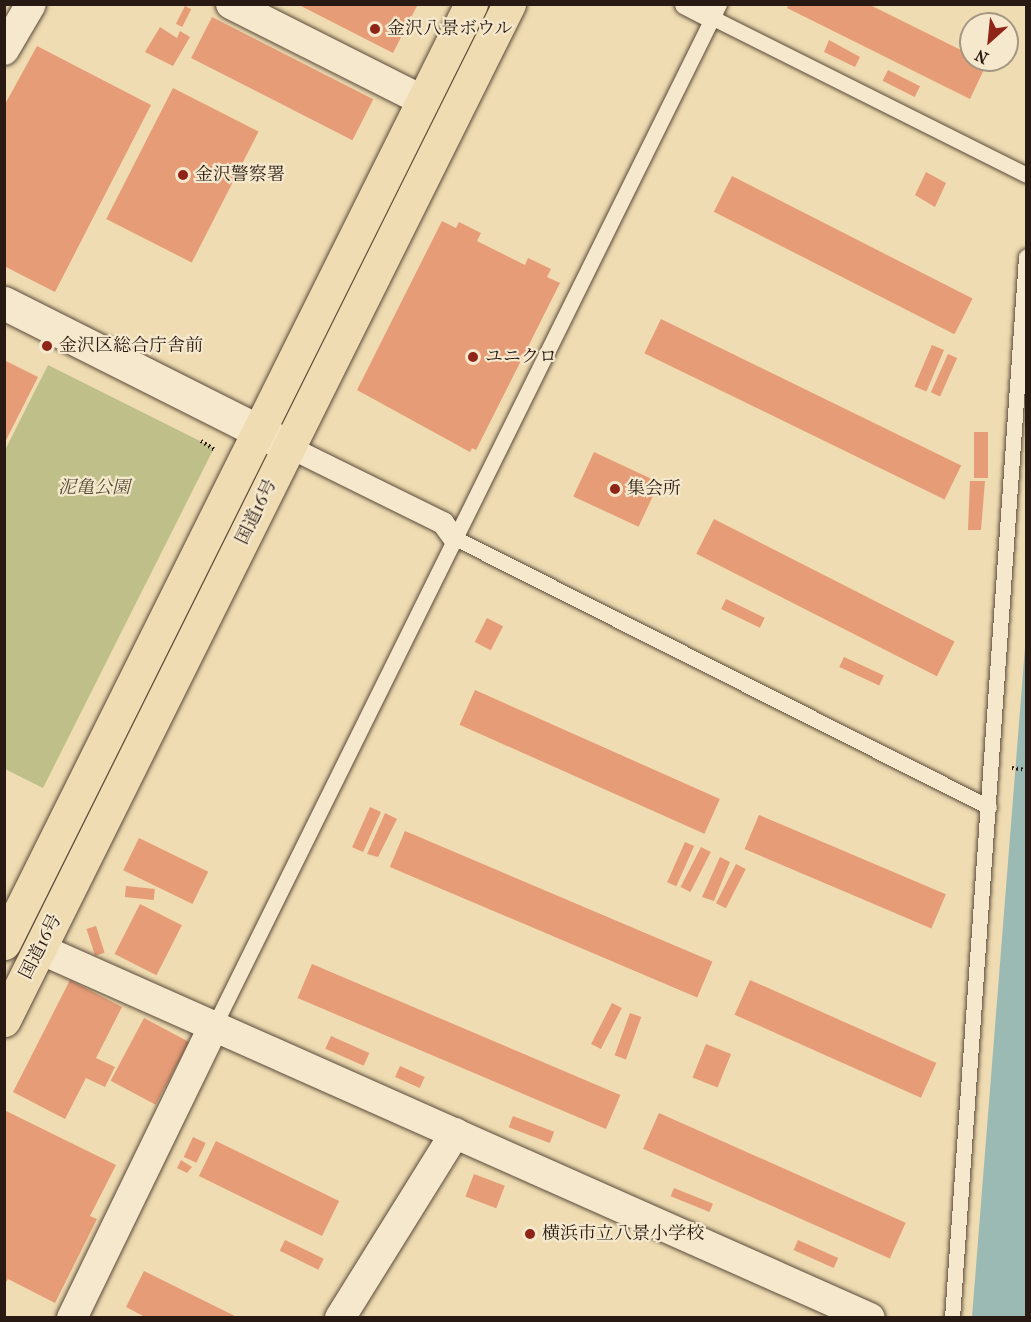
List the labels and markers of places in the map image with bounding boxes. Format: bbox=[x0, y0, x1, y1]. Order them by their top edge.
place label: 金沢八景ボウル bbox=[387, 18, 513, 40]
marker: 金沢八景ボウル bbox=[368, 22, 382, 36]
place label: 金沢警察署 bbox=[195, 164, 285, 186]
marker: 金沢警察署 bbox=[176, 168, 190, 182]
place label: 金沢区総合庁舎前 bbox=[59, 335, 203, 357]
marker: 金沢区総合庁舎前 bbox=[40, 339, 54, 353]
place label: ユニクロ bbox=[485, 346, 557, 368]
marker: ユニクロ bbox=[466, 350, 480, 364]
place label: 集会所 bbox=[627, 478, 681, 500]
marker: 集会所 bbox=[608, 482, 622, 496]
place label: 横浜市立八景小学校 bbox=[542, 1223, 704, 1245]
marker: 横浜市立八景小学校 bbox=[523, 1227, 537, 1241]

